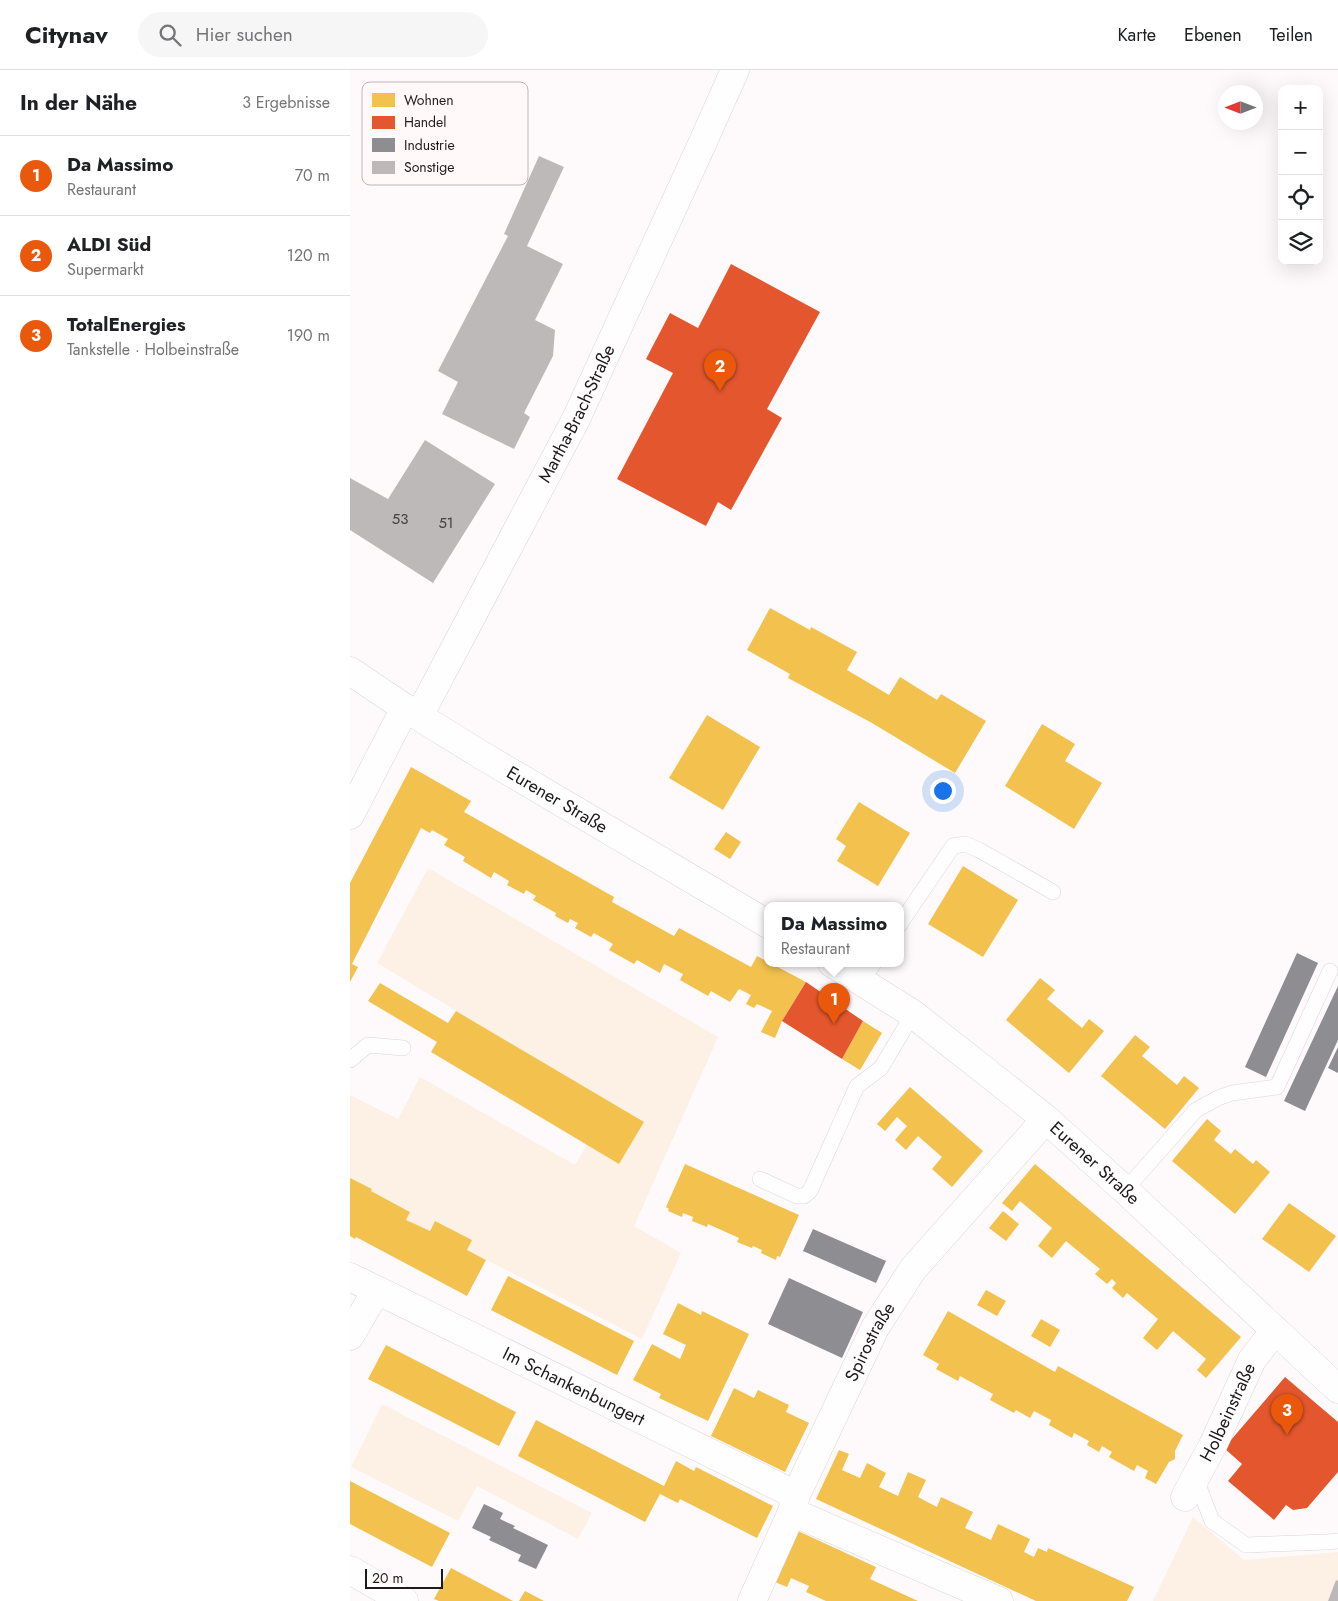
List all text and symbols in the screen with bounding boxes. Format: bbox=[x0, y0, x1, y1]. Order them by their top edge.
search box bbox=[138, 12, 488, 57]
text: Citynav bbox=[25, 17, 108, 52]
icon: search bbox=[156, 21, 184, 49]
text: Hier suchen bbox=[196, 21, 293, 48]
text: Karte bbox=[1117, 22, 1156, 48]
text: Ebenen bbox=[1184, 22, 1242, 48]
text: Teilen bbox=[1270, 22, 1313, 48]
legend bbox=[362, 82, 528, 185]
north arrow bbox=[1218, 85, 1263, 130]
map controls bbox=[1278, 85, 1323, 265]
button: + bbox=[1278, 85, 1323, 130]
text: In der Nähe bbox=[20, 88, 137, 118]
text: Wohnen bbox=[404, 90, 454, 110]
text: 3 Ergebnisse bbox=[242, 91, 330, 114]
text: Handel bbox=[404, 112, 447, 132]
button: − bbox=[1278, 130, 1323, 175]
text: Industrie bbox=[404, 135, 455, 155]
text: Da Massimo bbox=[67, 151, 173, 178]
text: Sonstige bbox=[404, 157, 455, 177]
text: 1 bbox=[32, 164, 40, 187]
text: 70 m bbox=[295, 164, 330, 187]
button: locate bbox=[1278, 175, 1323, 220]
text: Restaurant bbox=[67, 178, 136, 201]
button: layers bbox=[1278, 220, 1323, 265]
text: ALDI Süd bbox=[67, 231, 151, 258]
text: 2 bbox=[31, 244, 41, 267]
text: 120 m bbox=[287, 244, 330, 267]
text: Supermarkt bbox=[67, 258, 144, 281]
text: TotalEnergies bbox=[67, 311, 186, 338]
text: 3 bbox=[31, 324, 41, 347]
text: 190 m bbox=[287, 324, 330, 347]
text: Tankstelle · Holbeinstraße bbox=[67, 338, 239, 361]
street label: Martha-Brach-Straße bbox=[532, 340, 621, 487]
pin: 2 bbox=[704, 350, 736, 391]
house number: 53 bbox=[392, 508, 408, 530]
house number: 51 bbox=[438, 512, 454, 534]
street label: Eurener Straße bbox=[502, 760, 613, 840]
your location bbox=[930, 778, 956, 804]
popup bbox=[764, 902, 904, 967]
text: Da Massimo bbox=[781, 910, 887, 937]
text: Restaurant bbox=[781, 937, 850, 960]
pin: 1 bbox=[818, 983, 850, 1024]
street label: Eurener Straße bbox=[1044, 1115, 1146, 1211]
street label: Spirostraße bbox=[838, 1297, 901, 1386]
street label: Im Schankenbungert bbox=[498, 1341, 650, 1432]
street label: Holbeinstraße bbox=[1193, 1359, 1262, 1466]
pin: 3 bbox=[1271, 1394, 1303, 1435]
scale bar bbox=[365, 1566, 442, 1589]
text: 20 m bbox=[372, 1568, 404, 1588]

